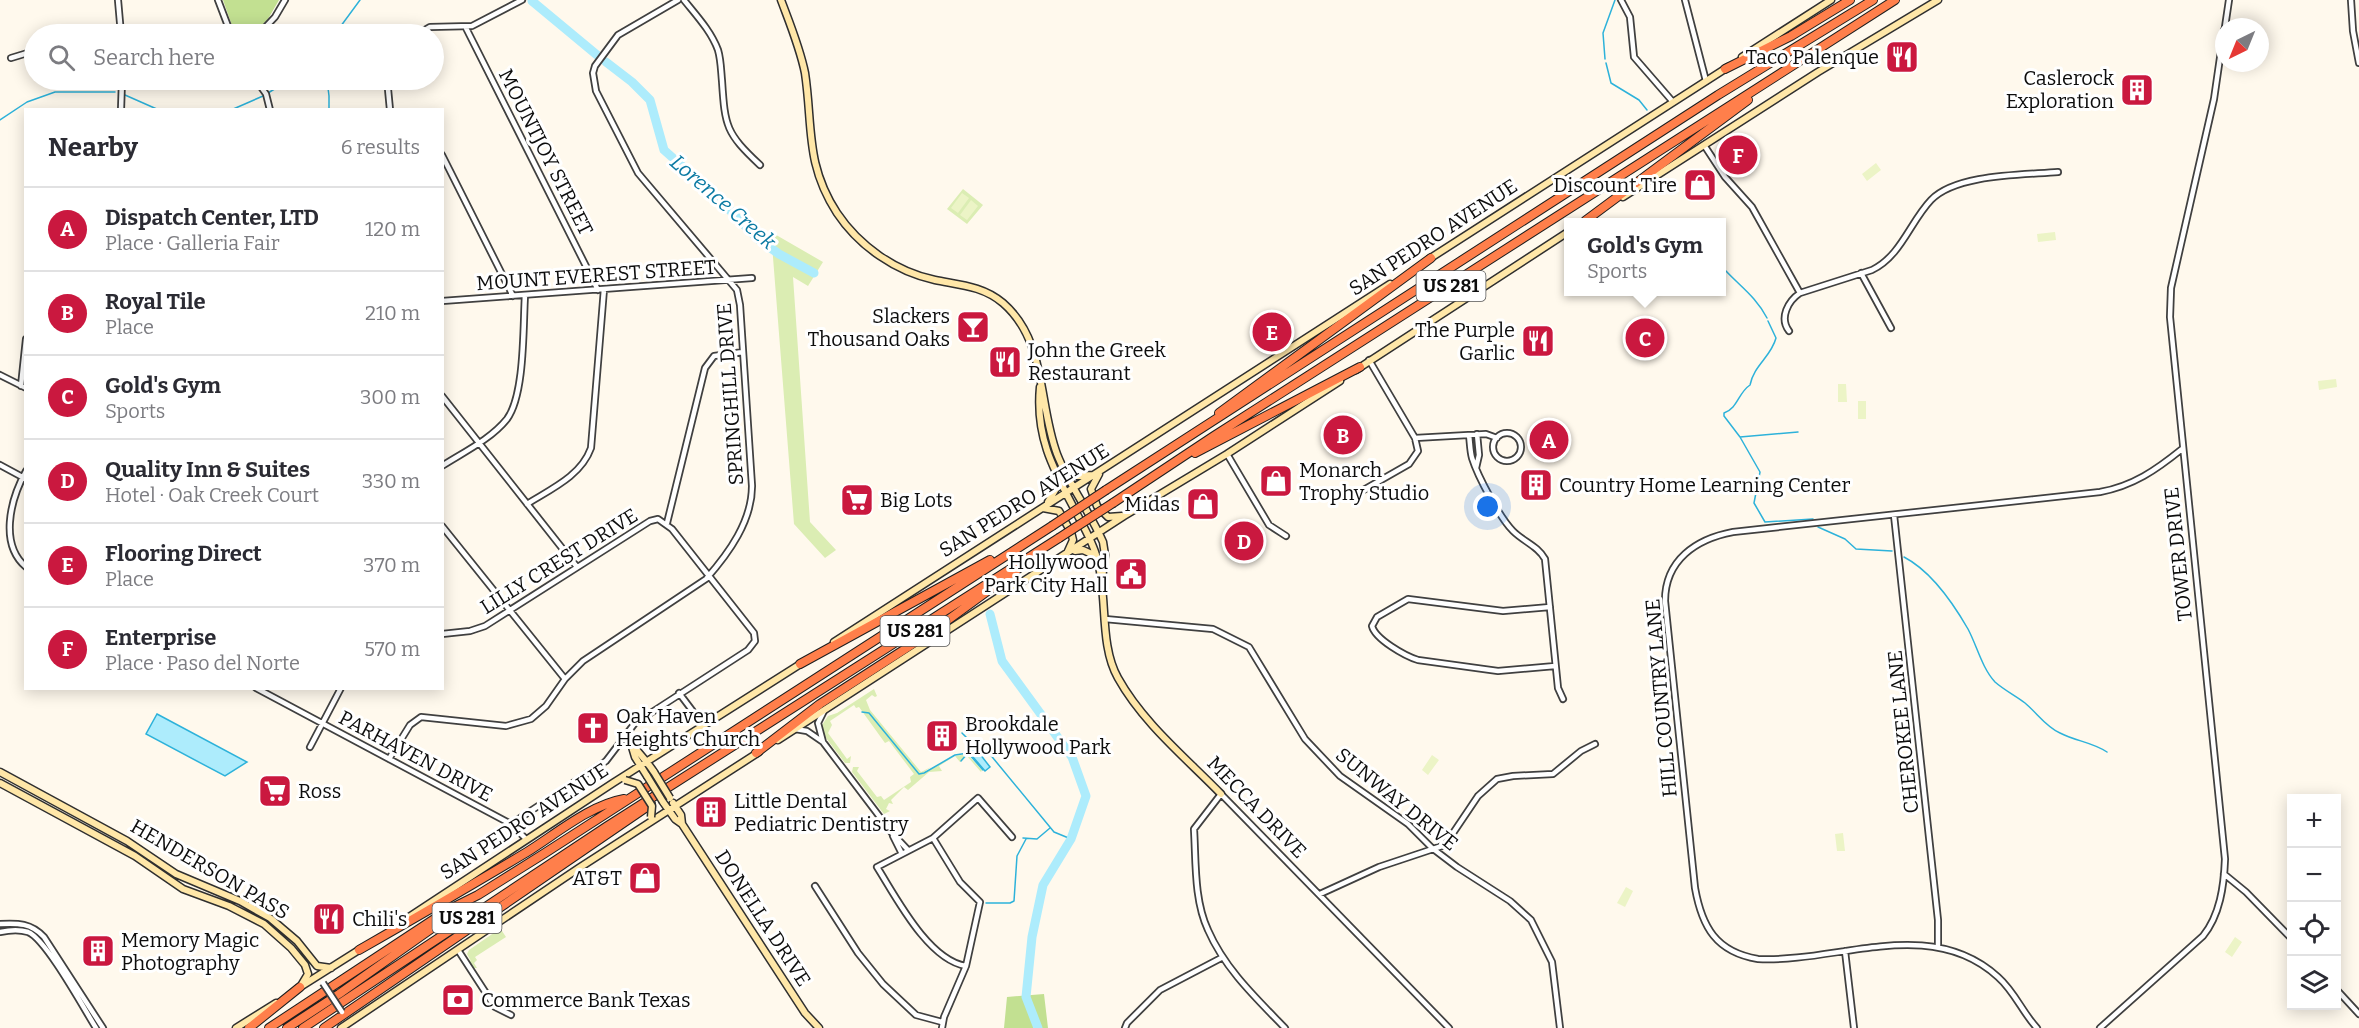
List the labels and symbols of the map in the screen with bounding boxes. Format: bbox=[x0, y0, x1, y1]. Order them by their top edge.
north arrow bbox=[2215, 18, 2269, 72]
restaurant icon: Taco Palenque bbox=[1884, 39, 1920, 75]
place label: Taco Palenque bbox=[1745, 45, 1879, 69]
street label: MOUNTJOY STREET bbox=[494, 65, 598, 239]
place label: Caslerock Exploration bbox=[2006, 66, 2115, 113]
building icon: Caslerock Exploration bbox=[2119, 72, 2155, 108]
pin: F bbox=[1718, 132, 1758, 178]
water label: Lorence Creek bbox=[665, 149, 782, 255]
shop icon: Discount Tire bbox=[1682, 167, 1718, 203]
place label: Discount Tire bbox=[1553, 173, 1677, 197]
street label: SAN PEDRO AVENUE bbox=[1344, 174, 1522, 300]
street label: MOUNT EVEREST STREET bbox=[475, 255, 717, 295]
road number: US 281 bbox=[1416, 271, 1486, 301]
street label: SPRINGHILL DRIVE bbox=[712, 302, 748, 486]
place label: Slackers Thousand Oaks bbox=[807, 304, 950, 351]
bar icon: Slackers Thousand Oaks bbox=[955, 309, 991, 345]
pin: E bbox=[1252, 310, 1292, 354]
pin: C bbox=[1626, 316, 1664, 360]
place label: The Purple Garlic bbox=[1415, 318, 1515, 365]
restaurant icon: The Purple Garlic bbox=[1520, 323, 1556, 359]
place label: John the Greek Restaurant bbox=[1027, 338, 1166, 385]
restaurant icon: John the Greek Restaurant bbox=[987, 344, 1023, 380]
pin: B bbox=[1324, 412, 1362, 458]
pin: A bbox=[1530, 418, 1568, 462]
street label: SAN PEDRO AVENUE bbox=[935, 438, 1113, 562]
place label: Monarch Trophy Studio bbox=[1299, 458, 1429, 505]
shop icon: Monarch Trophy Studio bbox=[1258, 463, 1294, 499]
building icon: Country Home Learning Center bbox=[1518, 467, 1554, 503]
place label: Country Home Learning Center bbox=[1559, 473, 1851, 497]
supermarket icon: Big Lots bbox=[839, 482, 875, 518]
shop icon: Midas bbox=[1185, 486, 1221, 522]
street label: TOWER DRIVE bbox=[2159, 486, 2197, 622]
place label: Big Lots bbox=[880, 488, 953, 512]
place label: Midas bbox=[1124, 492, 1180, 516]
your location bbox=[1473, 492, 1502, 521]
street label: LILLY CREST DRIVE bbox=[476, 503, 642, 619]
pin: D bbox=[1224, 518, 1264, 564]
place label: Hollywood Park City Hall bbox=[984, 550, 1108, 597]
public building icon: Hollywood Park City Hall bbox=[1113, 556, 1149, 592]
street label: HILL COUNTRY LANE bbox=[1640, 598, 1682, 798]
road number: US 281 bbox=[880, 616, 950, 646]
street label: CHEROKEE LANE bbox=[1882, 649, 1924, 815]
place label: Oak Haven Heights Church bbox=[616, 704, 761, 751]
street label: PARHAVEN DRIVE bbox=[335, 705, 497, 807]
church icon: Oak Haven Heights Church bbox=[575, 710, 611, 746]
place label: Brookdale Hollywood Park bbox=[965, 712, 1112, 759]
building icon: Brookdale Hollywood Park bbox=[924, 718, 960, 754]
street label: SUNWAY DRIVE bbox=[1331, 742, 1463, 856]
street label: MECCA DRIVE bbox=[1202, 751, 1312, 863]
street label: SAN PEDRO AVENUE bbox=[435, 758, 613, 884]
supermarket icon: Ross bbox=[257, 773, 293, 809]
place label: Ross bbox=[298, 779, 341, 803]
place label: Little Dental Pediatric Dentistry bbox=[734, 789, 909, 836]
building icon: Little Dental Pediatric Dentistry bbox=[693, 794, 729, 830]
street label: HENDERSON PASS bbox=[126, 814, 294, 924]
street label: DONELLA DRIVE bbox=[710, 845, 816, 991]
shop icon: AT&T bbox=[627, 860, 663, 896]
place label: AT&T bbox=[572, 866, 622, 890]
restaurant icon: Chili's bbox=[311, 901, 347, 937]
road number: US 281 bbox=[432, 903, 502, 933]
place label: Chili's bbox=[352, 907, 407, 931]
place label: Memory Magic Photography bbox=[121, 928, 259, 975]
building icon: Memory Magic Photography bbox=[80, 933, 116, 969]
bank icon: Commerce Bank Texas bbox=[440, 982, 476, 1018]
place label: Commerce Bank Texas bbox=[481, 988, 691, 1012]

